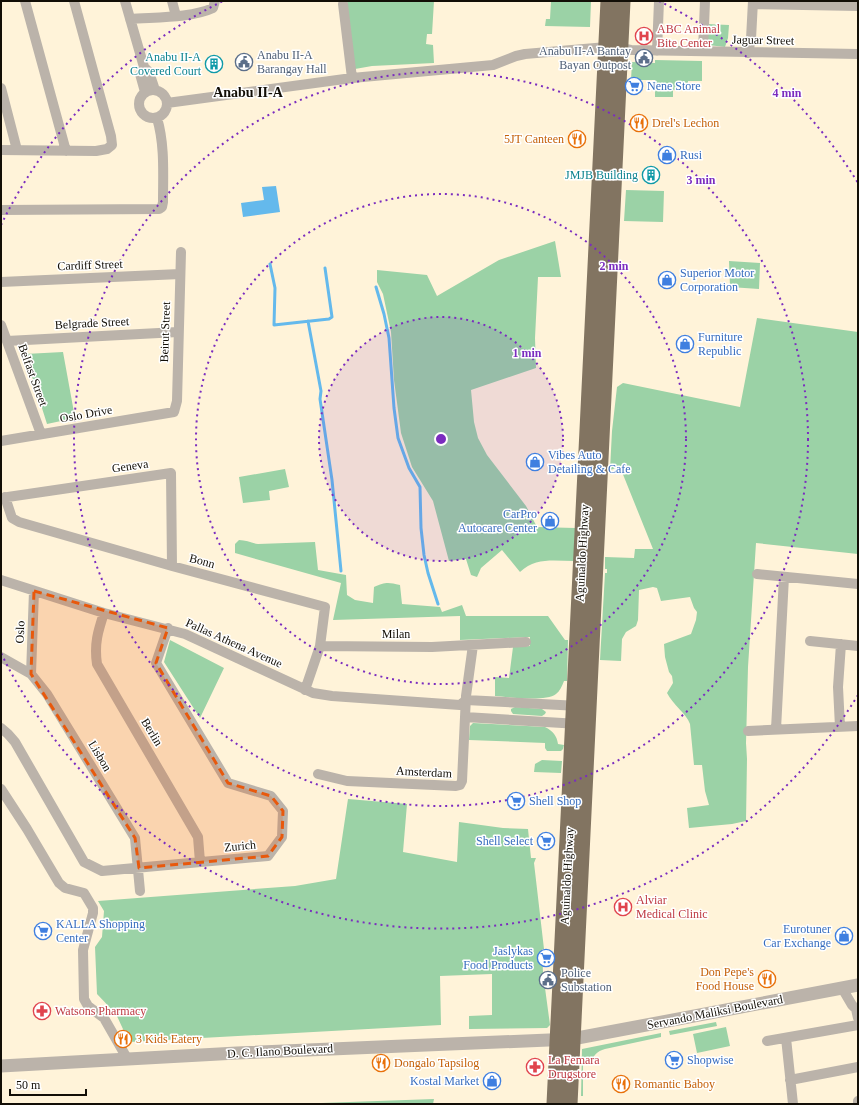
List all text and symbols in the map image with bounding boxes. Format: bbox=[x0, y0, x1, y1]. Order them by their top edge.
place label: ABC Animal Bite Center bbox=[657, 22, 721, 50]
hospital icon: ABC Animal Bite Center bbox=[634, 26, 654, 46]
street label: Jaguar Street bbox=[732, 32, 795, 48]
place label: Anabu II-A Bantay Bayan Outpost bbox=[539, 44, 632, 72]
place label: Anabu II-A Barangay Hall bbox=[257, 48, 327, 76]
public building icon: Anabu II-A Bantay Bayan Outpost bbox=[634, 48, 654, 68]
place label: Anabu II-A Covered Court bbox=[130, 50, 202, 78]
public building icon: Anabu II-A Barangay Hall bbox=[234, 52, 254, 72]
building icon: Anabu II-A Covered Court bbox=[204, 54, 224, 74]
supermarket icon: Nene Store bbox=[624, 76, 644, 96]
place label: Nene Store bbox=[647, 79, 701, 93]
district label: Anabu II-A bbox=[213, 85, 284, 100]
text: 4 min bbox=[772, 86, 802, 100]
restaurant icon: Drel's Lechon bbox=[629, 113, 649, 133]
place label: Drel's Lechon bbox=[652, 116, 719, 130]
restaurant icon: 5JT Canteen bbox=[567, 129, 587, 149]
place label: 5JT Canteen bbox=[504, 132, 564, 146]
shop icon: Rusi bbox=[657, 145, 677, 165]
place label: Rusi bbox=[680, 148, 703, 162]
building icon: JMJB Building bbox=[641, 165, 661, 185]
place label: JMJB Building bbox=[565, 168, 638, 182]
text: 3 min bbox=[686, 173, 716, 187]
street label: Cardiff Street bbox=[57, 257, 124, 273]
text: 2 min bbox=[599, 259, 629, 273]
place label: Superior Motor Corporation bbox=[680, 266, 754, 294]
shop icon: Superior Motor Corporation bbox=[657, 270, 677, 290]
street label: Beirut Street bbox=[157, 301, 173, 363]
street label: Belgrade Street bbox=[55, 314, 130, 332]
place label: Furniture Republic bbox=[698, 330, 743, 358]
shop icon: Furniture Republic bbox=[675, 334, 695, 354]
street label: Belfast Street bbox=[15, 342, 51, 409]
text: 1 min bbox=[512, 346, 542, 360]
street label: Oslo Drive bbox=[59, 403, 113, 425]
centre of rings bbox=[434, 432, 448, 446]
place label: Vibes Auto Detailing & Cafe bbox=[548, 448, 631, 476]
shop icon: Vibes Auto Detailing & Cafe bbox=[525, 452, 545, 472]
street label: Geneva bbox=[111, 456, 150, 475]
street label: Aguinaldo Highway bbox=[572, 504, 592, 602]
place label: CarPro Autocare Center bbox=[458, 507, 537, 535]
shop icon: CarPro Autocare Center bbox=[540, 511, 560, 531]
street label: Bonn bbox=[188, 551, 216, 571]
street label: Pallas Athena Avenue bbox=[183, 615, 285, 671]
street label: Oslo bbox=[13, 620, 27, 644]
street label: Milan bbox=[382, 627, 410, 641]
street label: Berlin bbox=[138, 716, 166, 748]
street label: Lisbon bbox=[85, 738, 115, 774]
street label: Amsterdam bbox=[396, 764, 453, 780]
supermarket icon: Shell Shop bbox=[506, 791, 526, 811]
place label: Shell Shop bbox=[529, 794, 581, 808]
street label: Aguinaldo Highway bbox=[557, 827, 577, 925]
supermarket icon: Shell Select bbox=[536, 831, 556, 851]
place label: Shell Select bbox=[476, 834, 534, 848]
street label: Zurich bbox=[223, 838, 257, 854]
place label: Alviar Medical Clinic bbox=[636, 893, 708, 921]
hospital icon: Alviar Medical Clinic bbox=[613, 897, 633, 917]
place label: KALLA Shopping Center bbox=[56, 917, 145, 945]
supermarket icon: KALLA Shopping Center bbox=[33, 921, 53, 941]
place label: Eurotuner Car Exchange bbox=[763, 922, 831, 950]
shop icon: Eurotuner Car Exchange bbox=[834, 926, 854, 946]
place label: Jaslykas Food Products bbox=[463, 944, 533, 972]
supermarket icon: Jaslykas Food Products bbox=[536, 948, 556, 968]
place label: Don Pepe's Food House bbox=[696, 965, 754, 993]
place label: Police Substation bbox=[561, 966, 612, 994]
restaurant icon: Don Pepe's Food House bbox=[757, 969, 777, 989]
public building icon: Police Substation bbox=[538, 970, 558, 990]
street label: Servando Maliksi Boulevard bbox=[646, 992, 784, 1032]
pharmacy icon: Watsons Pharmacy bbox=[32, 1001, 52, 1021]
place label: Watsons Pharmacy bbox=[55, 1004, 146, 1018]
restaurant icon: 3 Kids Eatery bbox=[113, 1029, 133, 1049]
place label: 3 Kids Eatery bbox=[136, 1032, 202, 1046]
street label: D. C. Ilano Boulevard bbox=[227, 1041, 333, 1061]
supermarket icon: Shopwise bbox=[664, 1050, 684, 1070]
restaurant icon: Dongalo Tapsilog bbox=[371, 1053, 391, 1073]
place label: La Femara Drugstore bbox=[548, 1053, 600, 1081]
place label: Shopwise bbox=[687, 1053, 734, 1067]
place label: Dongalo Tapsilog bbox=[394, 1056, 479, 1070]
pharmacy icon: La Femara Drugstore bbox=[525, 1057, 545, 1077]
scale bar bbox=[10, 1071, 86, 1097]
shop icon: Kostal Market bbox=[482, 1071, 502, 1091]
place label: Kostal Market bbox=[410, 1074, 480, 1088]
restaurant icon: Romantic Baboy bbox=[611, 1074, 631, 1094]
place label: Romantic Baboy bbox=[634, 1077, 715, 1091]
text: 50 m bbox=[16, 1078, 41, 1092]

